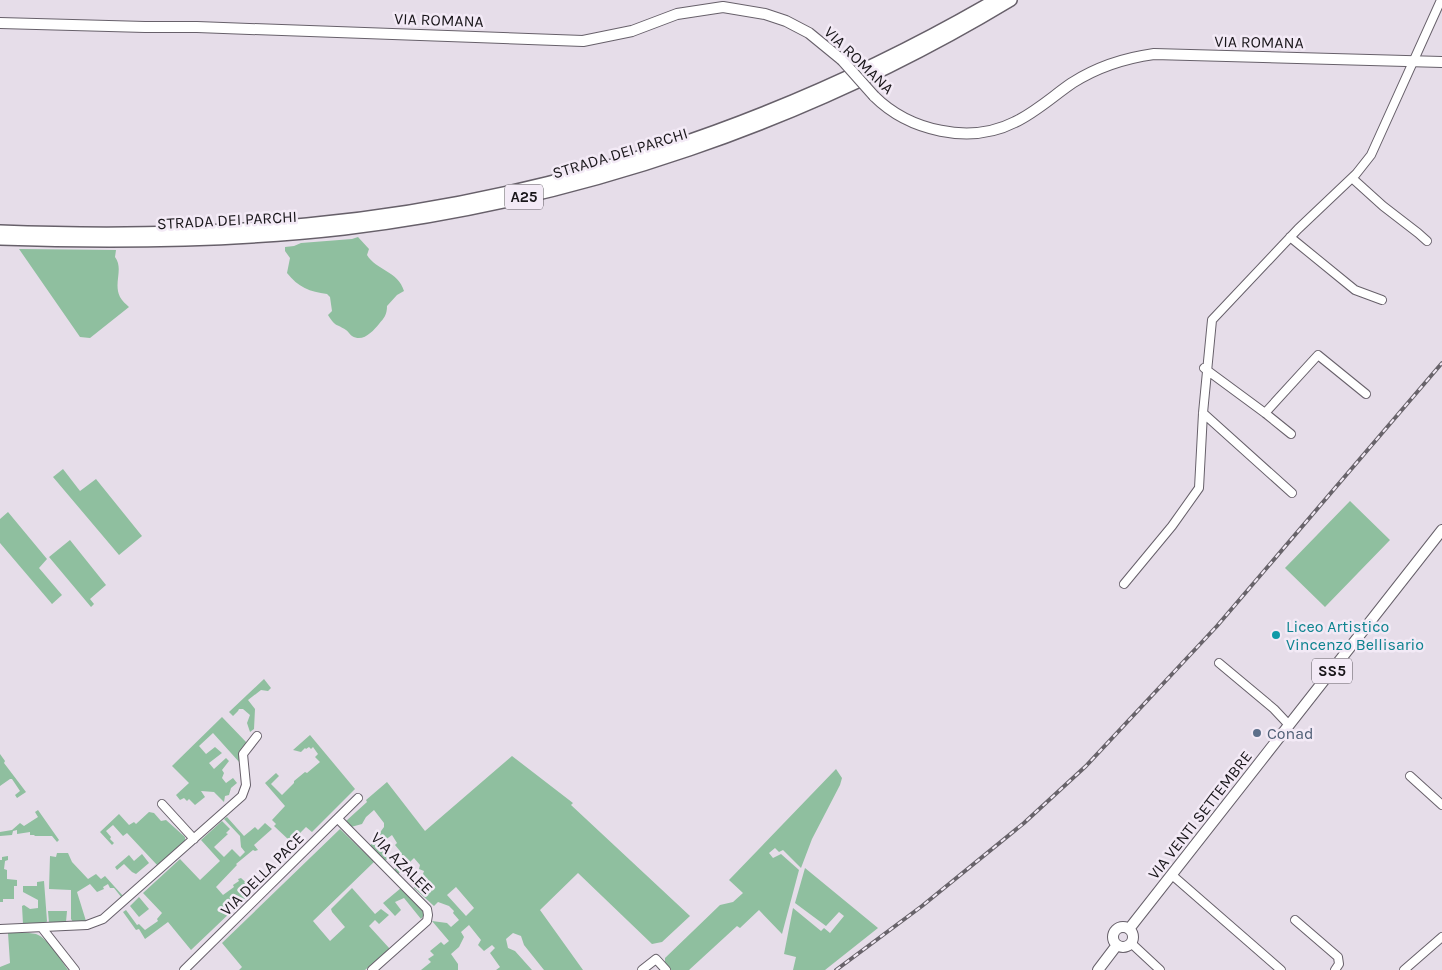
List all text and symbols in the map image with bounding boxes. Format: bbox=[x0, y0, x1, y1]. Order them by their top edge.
street label: VIA ROMANA bbox=[394, 9, 484, 31]
street label: VIA ROMANA bbox=[820, 22, 898, 98]
street label: VIA ROMANA bbox=[1214, 32, 1304, 52]
street label: STRADA DEI PARCHI bbox=[550, 123, 690, 183]
road number: A25 bbox=[505, 184, 543, 210]
street label: STRADA DEI PARCHI bbox=[156, 207, 298, 233]
place label: Liceo Artistico Vincenzo Bellisario bbox=[1286, 617, 1424, 654]
marker: Liceo Artistico Vincenzo Bellisario bbox=[1270, 629, 1282, 641]
road number: SS5 bbox=[1312, 658, 1352, 684]
place label: Conad bbox=[1267, 724, 1314, 743]
marker: Conad bbox=[1251, 727, 1263, 739]
street label: VIA VENTI SETTEMBRE bbox=[1144, 747, 1256, 883]
street label: VIA DELLA PACE bbox=[216, 828, 308, 920]
street label: VIA AZALEE bbox=[367, 828, 437, 898]

